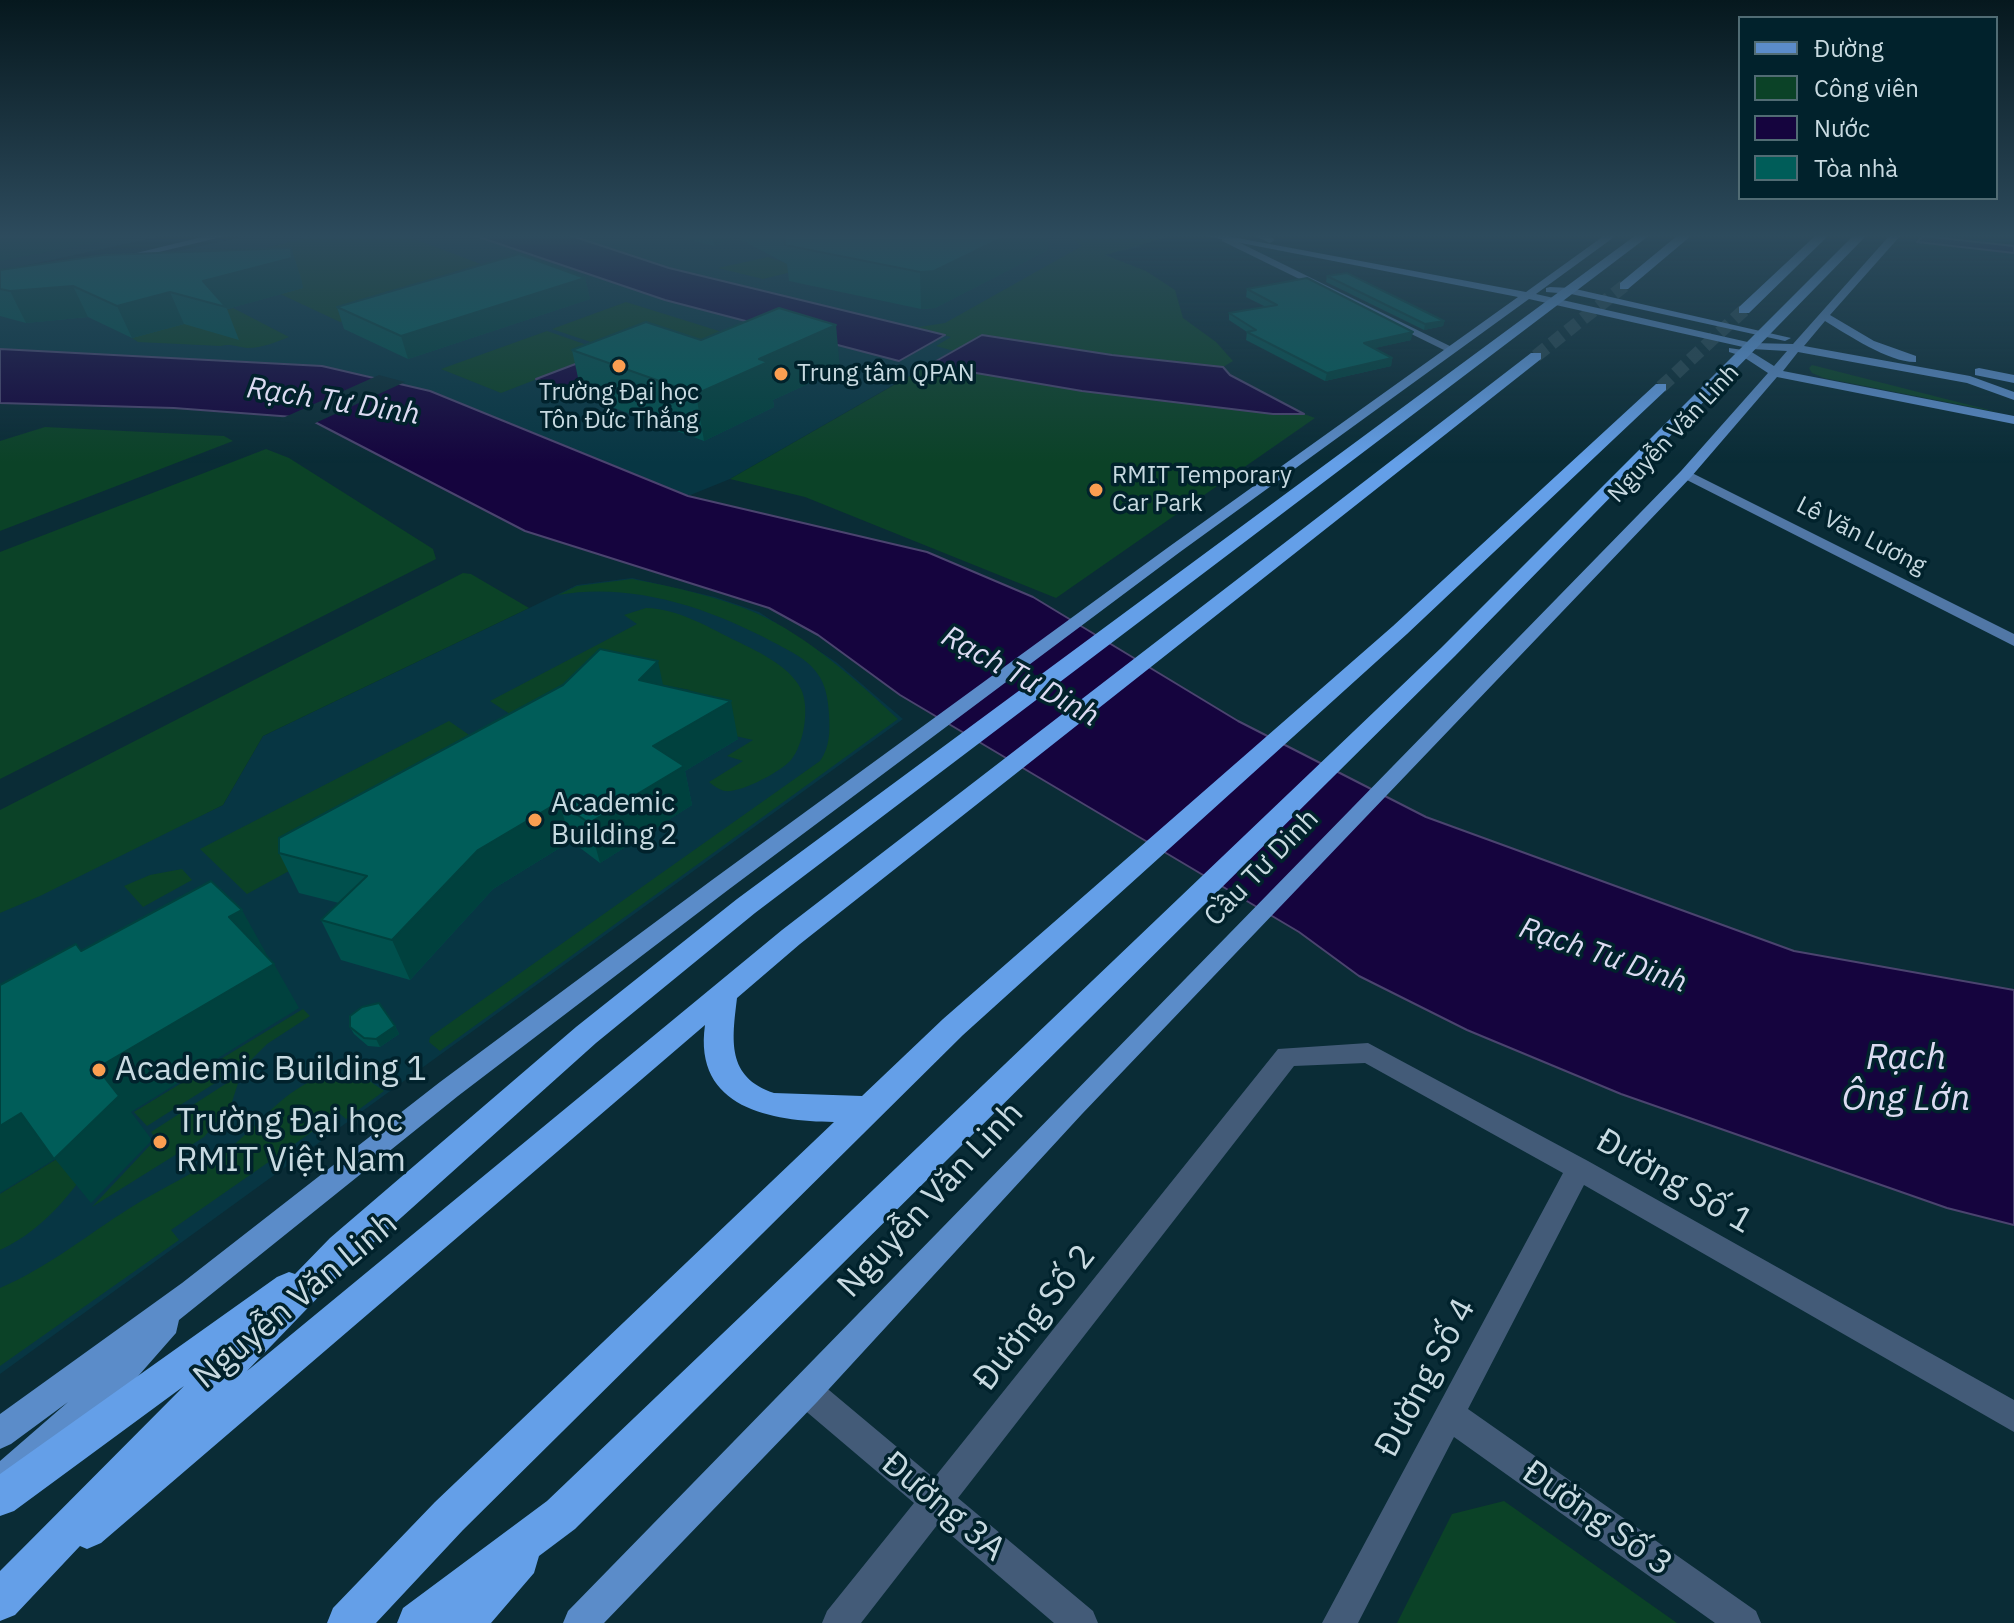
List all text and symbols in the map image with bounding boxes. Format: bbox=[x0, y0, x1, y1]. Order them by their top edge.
legend bbox=[1738, 16, 1998, 200]
text: Đường bbox=[1814, 32, 1884, 64]
text: Công viên bbox=[1814, 72, 1919, 104]
text: Nước bbox=[1814, 112, 1870, 144]
text: Tòa nhà bbox=[1814, 152, 1898, 184]
marker: Trường Đại học Tôn Đức Thắng bbox=[610, 357, 628, 375]
street label: Nguyễn Văn Linh bbox=[1602, 359, 1746, 509]
place label: Trung tâm QPAN bbox=[797, 360, 975, 388]
marker: Trung tâm QPAN bbox=[772, 365, 790, 383]
water label: Rạch Tư Dinh bbox=[244, 371, 422, 433]
place label: Trường Đại học Tôn Đức Thắng bbox=[539, 379, 699, 435]
place label: RMIT Temporary Car Park bbox=[1112, 462, 1292, 518]
marker: RMIT Temporary Car Park bbox=[1087, 481, 1105, 499]
street label: Lê Văn Lương bbox=[1791, 491, 1931, 581]
water label: Rạch Tư Dinh bbox=[935, 619, 1105, 735]
place label: Academic Building 2 bbox=[551, 787, 677, 853]
street label: Cầu Tư Dinh bbox=[1198, 803, 1326, 933]
marker: Academic Building 2 bbox=[526, 811, 544, 829]
water label: Rạch Tư Dinh bbox=[1515, 911, 1691, 1001]
water label: Rạch Ông Lớn bbox=[1842, 1037, 1970, 1122]
place label: Academic Building 1 bbox=[115, 1050, 427, 1090]
marker: Academic Building 1 bbox=[90, 1061, 108, 1079]
street label: Nguyễn Văn Linh bbox=[830, 1093, 1032, 1307]
place label: Trường Đại học RMIT Việt Nam bbox=[176, 1102, 406, 1182]
street label: Đường Số 1 bbox=[1589, 1121, 1759, 1243]
marker: Trường Đại học RMIT Việt Nam bbox=[151, 1133, 169, 1151]
street label: Nguyễn Văn Linh bbox=[186, 1204, 406, 1398]
street label: Đường Số 2 bbox=[965, 1237, 1105, 1399]
street label: Đường Số 4 bbox=[1367, 1292, 1485, 1464]
street label: Đường 3A bbox=[873, 1444, 1013, 1570]
street label: Đường Số 3 bbox=[1514, 1452, 1680, 1586]

